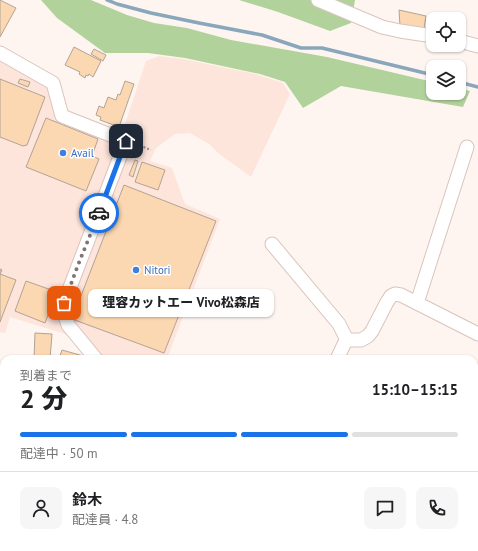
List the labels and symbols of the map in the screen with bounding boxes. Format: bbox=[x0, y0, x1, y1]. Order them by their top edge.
pin bbox=[109, 124, 143, 158]
place label: Avail bbox=[71, 146, 95, 160]
marker: Avail bbox=[58, 148, 68, 158]
courier bbox=[79, 193, 119, 233]
place label: Nitori bbox=[144, 263, 171, 277]
marker: Nitori bbox=[131, 265, 141, 275]
pin bbox=[47, 286, 81, 320]
callout: 理容カットエー Vivo松森店 bbox=[88, 289, 274, 317]

